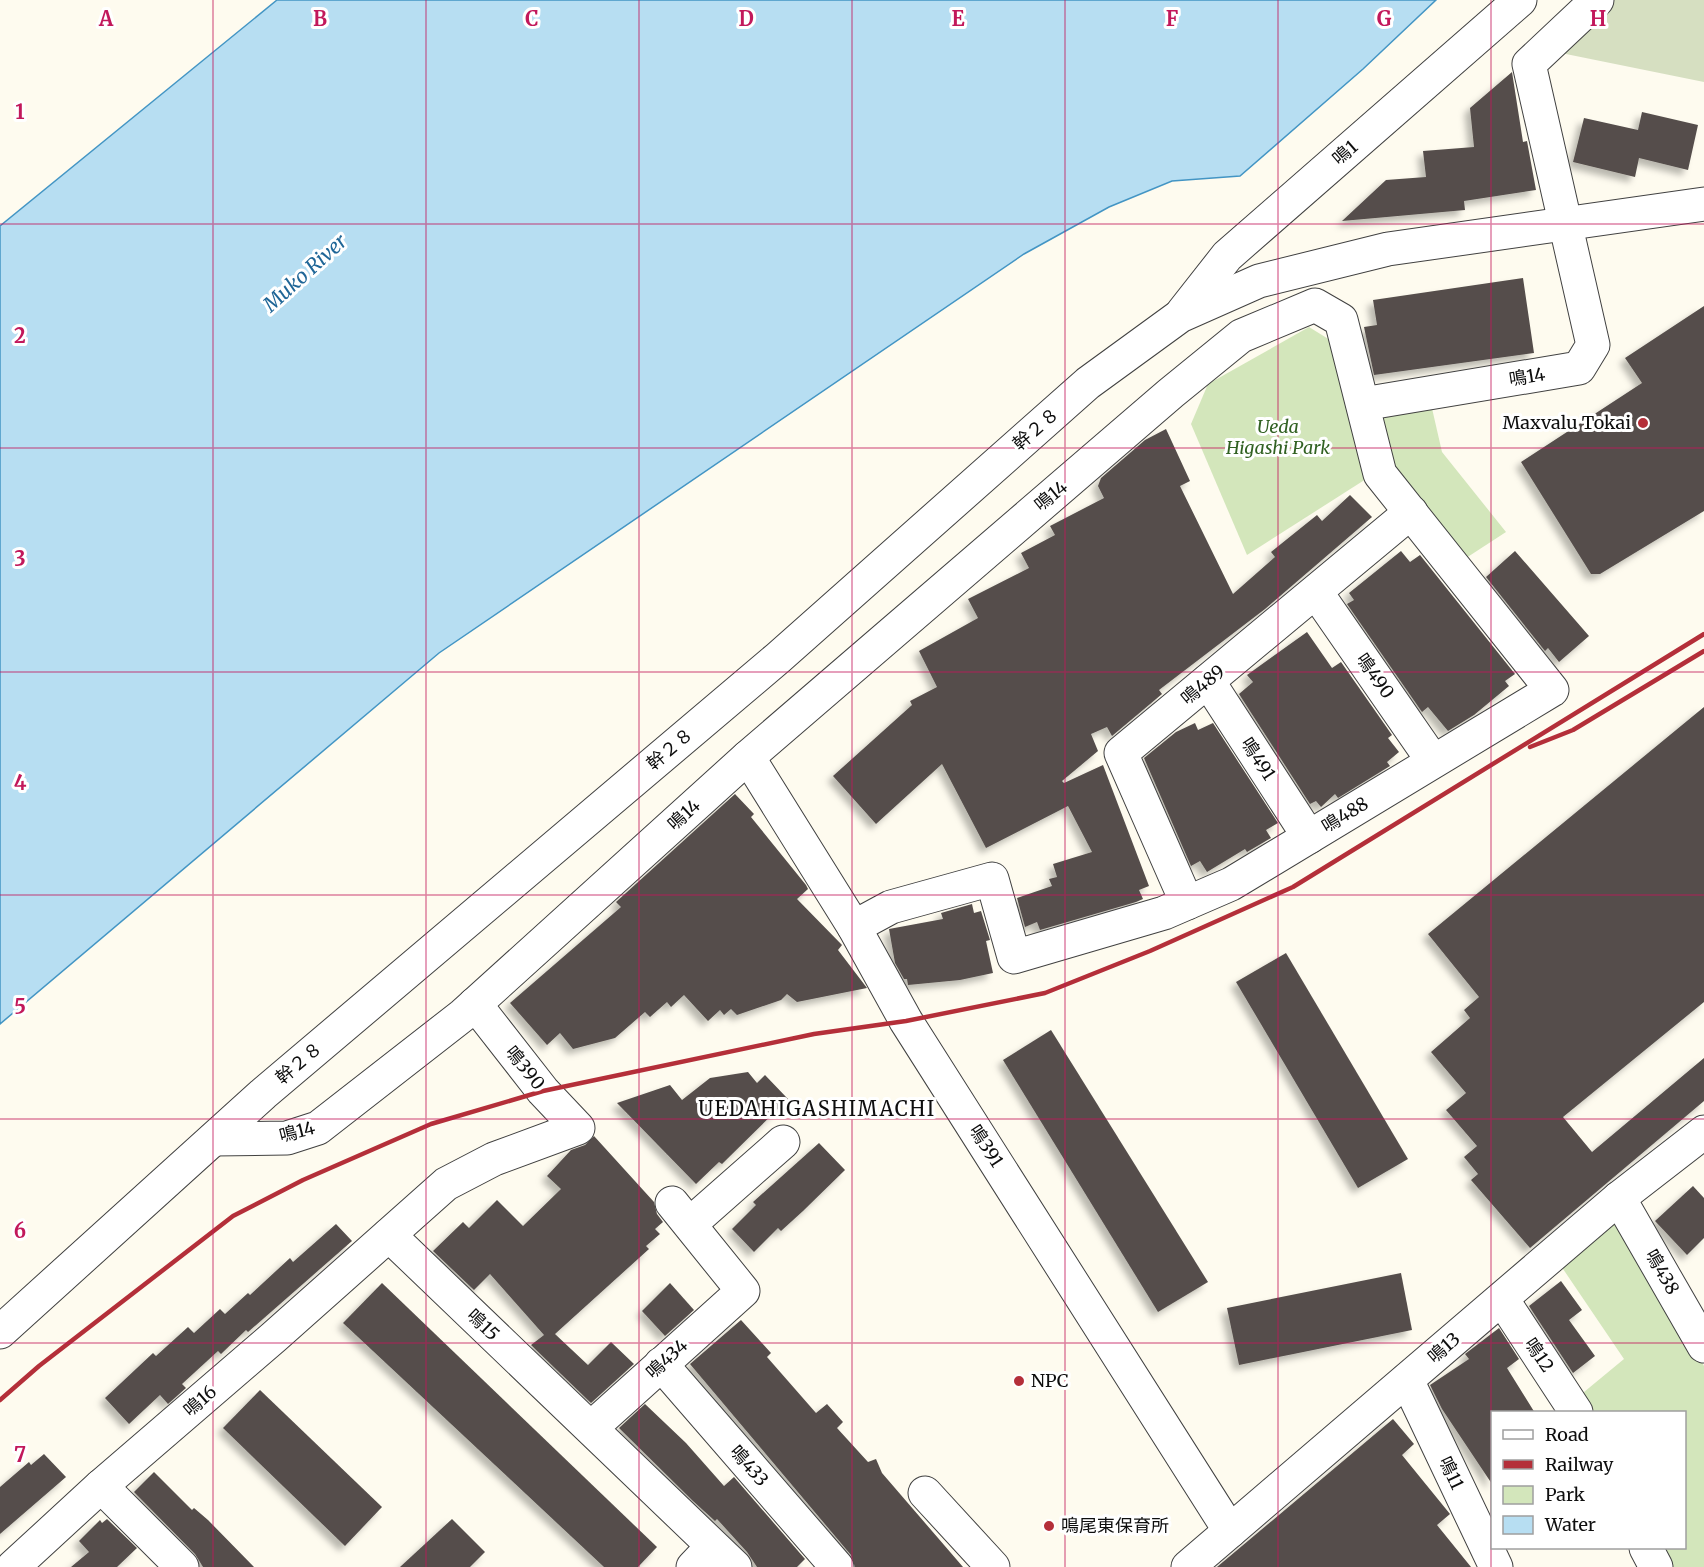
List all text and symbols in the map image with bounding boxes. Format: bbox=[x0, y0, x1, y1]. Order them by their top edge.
text: A bbox=[98, 6, 114, 31]
text: B bbox=[313, 6, 327, 31]
text: C bbox=[525, 6, 539, 31]
text: D bbox=[738, 6, 754, 31]
text: E bbox=[951, 6, 965, 31]
text: F bbox=[1166, 6, 1179, 31]
text: G bbox=[1377, 6, 1392, 31]
text: H bbox=[1590, 6, 1606, 31]
text: 1 bbox=[15, 99, 25, 124]
street label: 鳴1 bbox=[1327, 135, 1362, 170]
water label: Muko River bbox=[257, 228, 352, 317]
text: 2 bbox=[14, 323, 26, 348]
street label: 鳴14 bbox=[1507, 362, 1547, 391]
street label: 幹２８ bbox=[1008, 402, 1064, 455]
place label: Maxvalu Tokai bbox=[1502, 411, 1631, 434]
park label: Ueda Higashi Park bbox=[1225, 415, 1330, 459]
marker: Maxvalu Tokai bbox=[1636, 416, 1650, 430]
street label: 鳴14 bbox=[1029, 475, 1072, 516]
text: 3 bbox=[14, 546, 26, 571]
street label: 鳴490 bbox=[1352, 648, 1399, 703]
street label: 鳴489 bbox=[1176, 660, 1229, 710]
street label: 幹２８ bbox=[642, 722, 698, 775]
street label: 鳴491 bbox=[1236, 733, 1281, 784]
text: 4 bbox=[14, 770, 27, 795]
street label: 鳴488 bbox=[1317, 792, 1372, 837]
street label: 鳴14 bbox=[663, 794, 705, 835]
text: 5 bbox=[14, 994, 26, 1019]
street label: 幹２８ bbox=[271, 1036, 327, 1089]
street label: 鳴390 bbox=[501, 1041, 550, 1094]
district label: UEDAHIGASHIMACHI bbox=[698, 1096, 936, 1121]
street label: 鳴14 bbox=[277, 1116, 317, 1147]
street label: 鳴391 bbox=[964, 1120, 1009, 1171]
text: 6 bbox=[14, 1218, 26, 1243]
street label: 鳴438 bbox=[1640, 1245, 1684, 1298]
street label: 鳴15 bbox=[462, 1304, 504, 1345]
street label: 鳴13 bbox=[1423, 1327, 1465, 1368]
street label: 鳴12 bbox=[1520, 1333, 1559, 1376]
street label: 鳴434 bbox=[641, 1334, 692, 1383]
place label: NPC bbox=[1031, 1369, 1069, 1392]
marker: NPC bbox=[1012, 1374, 1026, 1388]
street label: 鳴16 bbox=[178, 1380, 221, 1421]
legend bbox=[1491, 1411, 1686, 1549]
text: Road bbox=[1545, 1423, 1589, 1446]
street label: 鳴433 bbox=[725, 1440, 774, 1491]
text: 7 bbox=[14, 1442, 26, 1467]
street label: 鳴11 bbox=[1434, 1453, 1469, 1493]
text: Railway bbox=[1545, 1453, 1614, 1476]
text: Park bbox=[1545, 1483, 1586, 1506]
text: Water bbox=[1544, 1513, 1596, 1536]
place label: 鳴尾東保育所 bbox=[1061, 1514, 1169, 1537]
marker: 鳴尾東保育所 bbox=[1042, 1519, 1056, 1533]

